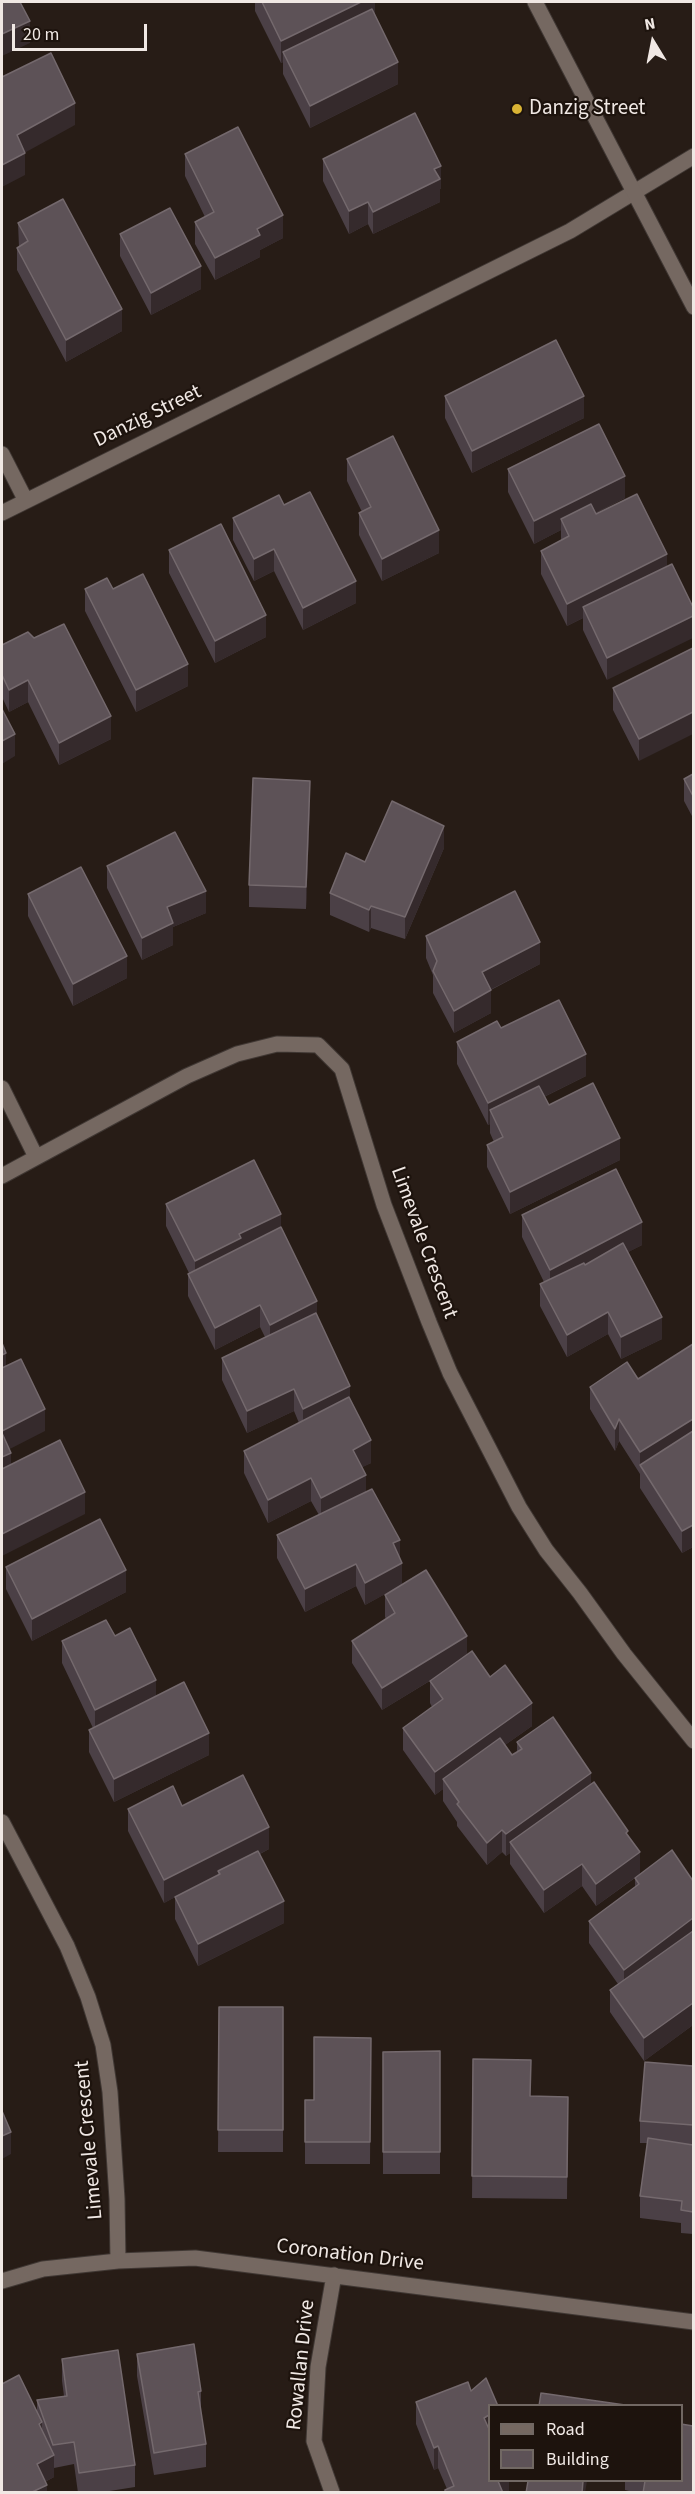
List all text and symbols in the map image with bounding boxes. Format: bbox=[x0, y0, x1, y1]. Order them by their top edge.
scale bar bbox=[15, 12, 150, 50]
north arrow bbox=[623, 12, 683, 72]
text: N bbox=[643, 13, 657, 36]
text: 20 m bbox=[23, 22, 59, 47]
place label: Danzig Street bbox=[529, 96, 645, 122]
marker: Danzig Street bbox=[510, 102, 524, 116]
street label: Danzig Street bbox=[90, 380, 206, 454]
street label: Limevale Crescent bbox=[384, 1164, 462, 1322]
street label: Limevale Crescent bbox=[70, 2059, 110, 2221]
street label: Coronation Drive bbox=[275, 2234, 425, 2278]
street label: Rowallan Drive bbox=[283, 2299, 321, 2431]
legend bbox=[488, 2404, 683, 2482]
text: Road bbox=[546, 2417, 585, 2442]
text: Building bbox=[546, 2447, 609, 2472]

